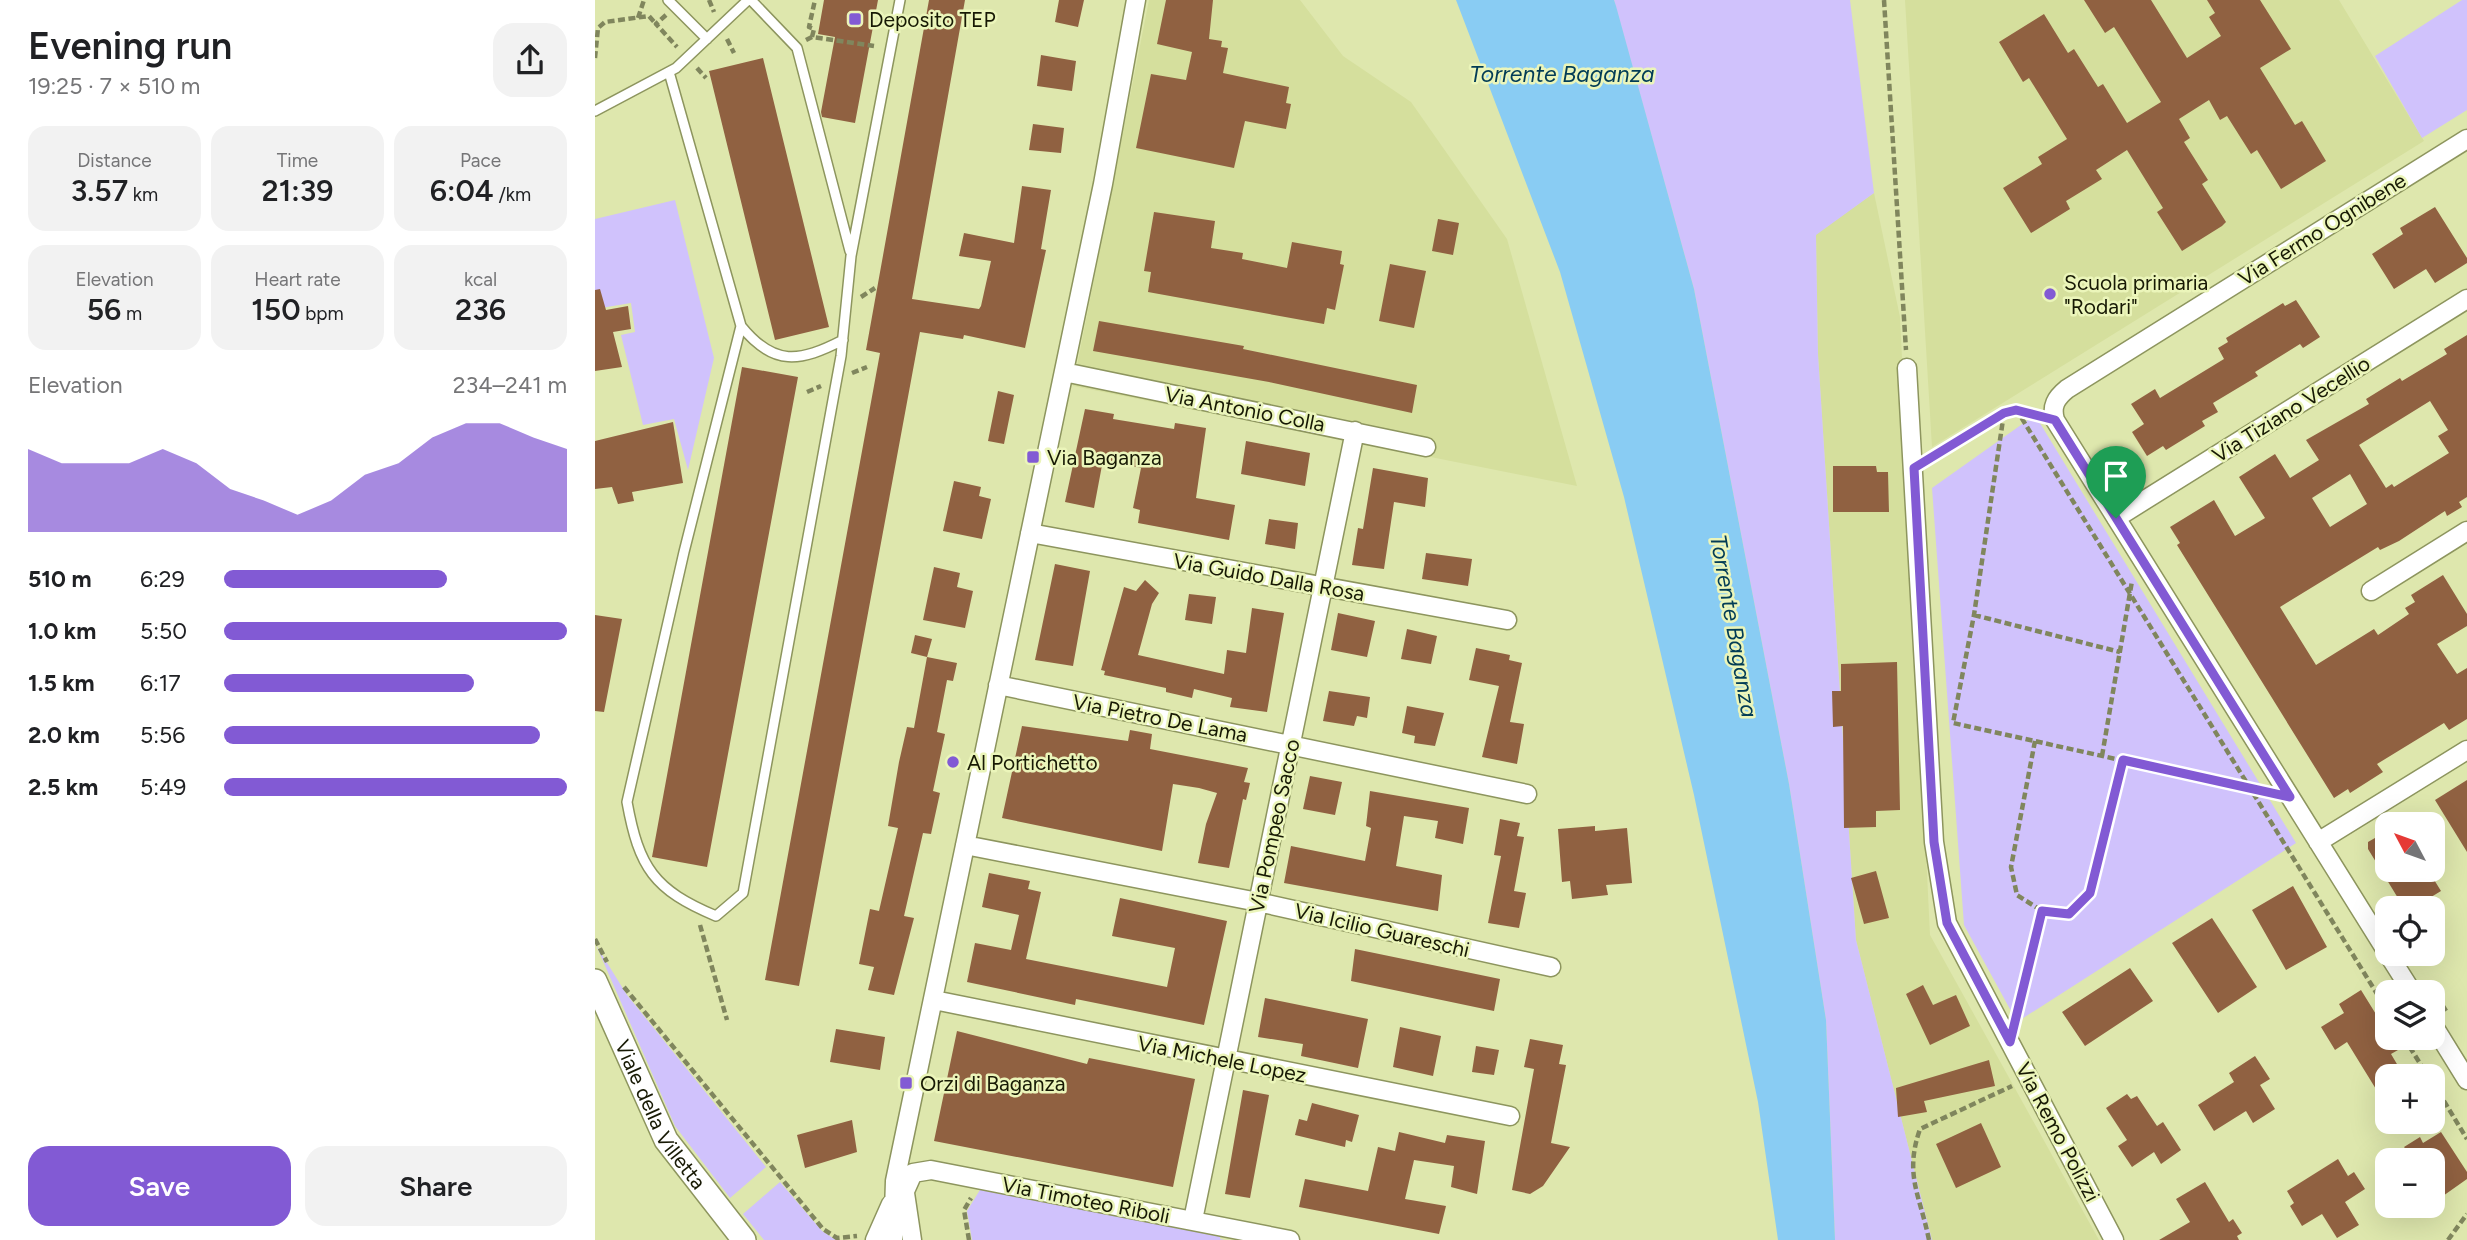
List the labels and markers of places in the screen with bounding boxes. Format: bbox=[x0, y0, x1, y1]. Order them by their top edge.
place label: Deposito TEP bbox=[869, 7, 996, 32]
marker: Deposito TEP bbox=[847, 11, 863, 27]
place label: Scuola primaria "Rodari" bbox=[2064, 270, 2208, 319]
marker: Scuola primaria "Rodari" bbox=[2042, 286, 2058, 302]
place label: Via Baganza bbox=[1047, 445, 1162, 470]
pin bbox=[2086, 446, 2146, 518]
marker: Via Baganza bbox=[1025, 449, 1041, 465]
place label: Al Portichetto bbox=[967, 750, 1098, 775]
marker: Al Portichetto bbox=[945, 754, 961, 770]
place label: Orzi di Baganza bbox=[920, 1071, 1065, 1096]
marker: Orzi di Baganza bbox=[898, 1075, 914, 1091]

